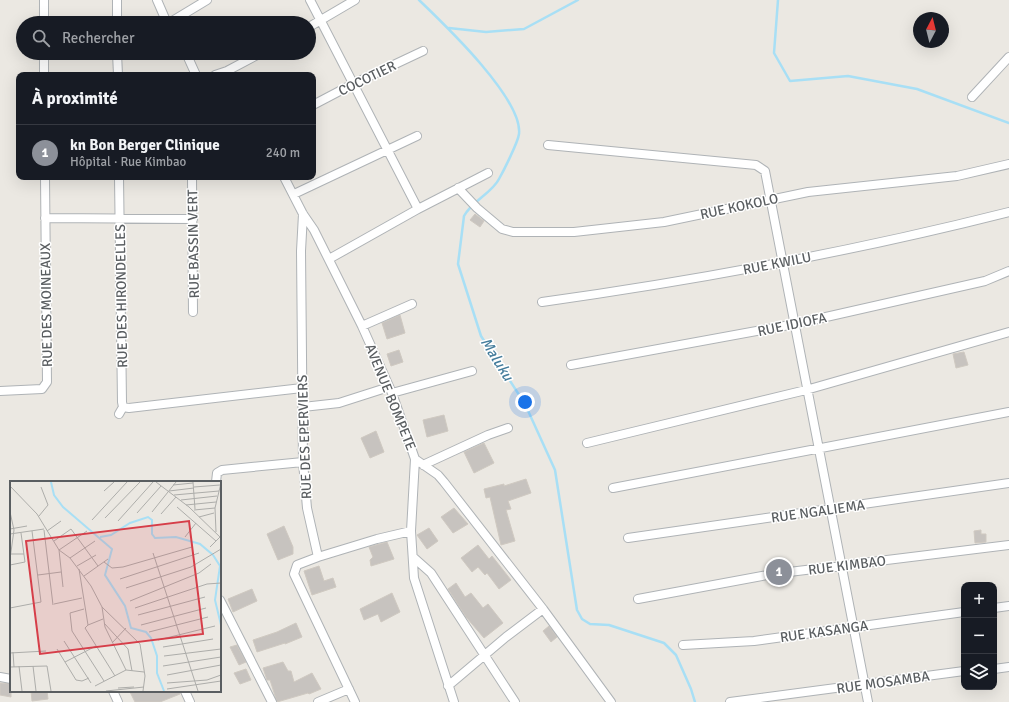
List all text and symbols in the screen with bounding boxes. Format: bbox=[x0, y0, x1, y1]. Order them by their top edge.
north arrow bbox=[913, 12, 949, 48]
search box bbox=[16, 16, 316, 60]
icon: search bbox=[30, 27, 52, 49]
text: Rechercher bbox=[62, 29, 135, 47]
street label: COCOTIER bbox=[336, 57, 399, 100]
text: À proximité bbox=[32, 88, 118, 109]
text: kn Bon Berger Clinique bbox=[70, 136, 220, 154]
text: 1 bbox=[41, 145, 49, 161]
text: 240 m bbox=[266, 145, 300, 161]
text: Hôpital · Rue Kimbao bbox=[70, 154, 186, 170]
street label: RUE BASSIN VERT bbox=[184, 189, 203, 299]
street label: RUE KOKOLO bbox=[698, 190, 780, 223]
street label: RUE DES HIRONDELLES bbox=[112, 224, 131, 368]
street label: RUE DES MOINEAUX bbox=[37, 243, 56, 367]
street label: RUE KWILU bbox=[742, 249, 813, 278]
street label: RUE IDIOFA bbox=[756, 309, 829, 340]
water label: Maluku bbox=[477, 334, 518, 385]
street label: AVENUE BOMPETE bbox=[361, 341, 420, 453]
street label: RUE DES EPERVIERS bbox=[294, 374, 315, 500]
your location bbox=[515, 392, 535, 412]
inset map bbox=[10, 481, 221, 692]
street label: RUE NGALIEMA bbox=[770, 496, 867, 527]
street label: RUE KIMBAO bbox=[807, 552, 887, 579]
pin: 1 bbox=[766, 557, 792, 587]
map controls bbox=[961, 582, 997, 690]
button: + bbox=[961, 582, 997, 618]
street label: RUE KASANGA bbox=[779, 617, 870, 646]
button: − bbox=[961, 618, 997, 654]
button: layers bbox=[961, 654, 997, 690]
street label: RUE MOSAMBA bbox=[835, 667, 931, 697]

